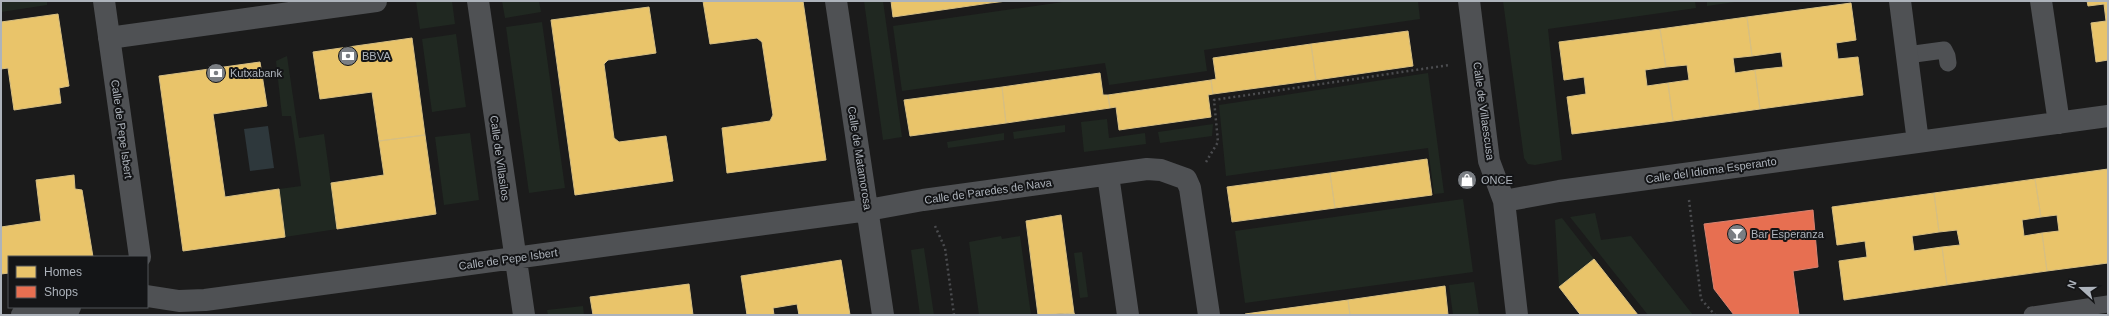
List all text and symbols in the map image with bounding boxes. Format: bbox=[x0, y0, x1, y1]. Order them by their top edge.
bank icon: BBVA bbox=[337, 45, 359, 67]
place label: BBVA bbox=[362, 50, 391, 62]
street label: Calle de Villaescusa bbox=[1471, 61, 1497, 162]
bank icon: Kutxabank bbox=[205, 62, 227, 84]
place label: Kutxabank bbox=[230, 67, 282, 79]
street label: Calle de Pepe Isbert bbox=[109, 79, 135, 179]
street label: Calle de Matamorosa bbox=[846, 105, 874, 211]
street label: Calle de Villasilos bbox=[488, 115, 512, 202]
street label: Calle del Idioma Esperanto bbox=[1645, 155, 1777, 185]
shop icon: ONCE bbox=[1456, 169, 1478, 191]
place label: ONCE bbox=[1481, 174, 1513, 186]
street label: Calle de Paredes de Nava bbox=[924, 176, 1053, 206]
bar icon: Bar Esperanza bbox=[1726, 223, 1748, 245]
place label: Bar Esperanza bbox=[1751, 228, 1825, 240]
street label: Calle de Pepe Isbert bbox=[458, 246, 558, 272]
legend bbox=[8, 256, 148, 308]
text: Homes bbox=[44, 265, 82, 279]
north arrow bbox=[2061, 268, 2101, 308]
text: N bbox=[2065, 279, 2079, 290]
text: Shops bbox=[44, 285, 78, 299]

